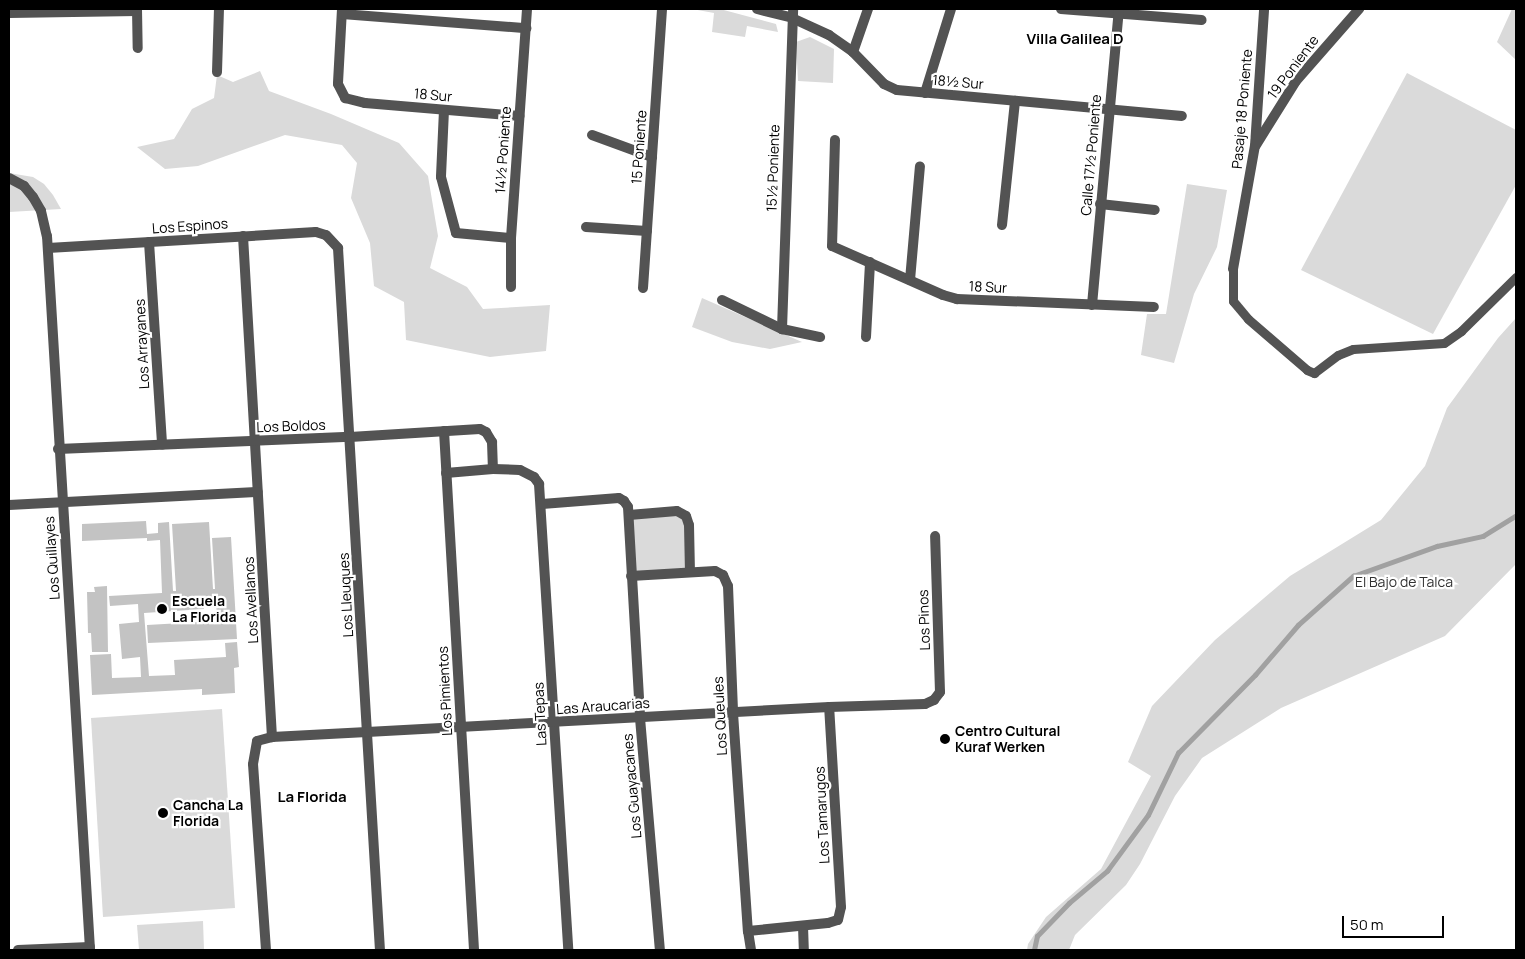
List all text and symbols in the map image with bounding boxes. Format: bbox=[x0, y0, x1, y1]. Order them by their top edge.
district label: Villa Galilea D bbox=[1027, 30, 1123, 48]
street label: 19 Poniente bbox=[1264, 32, 1322, 102]
street label: Pasaje 18 Poniente bbox=[1228, 49, 1256, 169]
street label: 18½ Sur bbox=[932, 71, 984, 93]
street label: 18 Sur bbox=[413, 85, 453, 105]
street label: Calle 17½ Poniente bbox=[1077, 94, 1105, 216]
street label: 14½ Poniente bbox=[492, 106, 514, 194]
street label: 15 Poniente bbox=[628, 109, 650, 185]
street label: 15½ Poniente bbox=[763, 124, 783, 212]
street label: Los Espinos bbox=[151, 215, 229, 237]
street label: 18 Sur bbox=[968, 278, 1008, 296]
street label: Los Arrayanes bbox=[131, 299, 153, 389]
street label: Los Boldos bbox=[256, 416, 326, 436]
street label: Los Quillayes bbox=[41, 516, 63, 600]
street label: Los Lleuques bbox=[335, 552, 357, 638]
street label: Los Avellanos bbox=[240, 556, 262, 644]
park label: El Bajo de Talca bbox=[1355, 574, 1453, 590]
street label: Los Pinos bbox=[915, 589, 933, 651]
place label: Escuela La Florida bbox=[172, 593, 236, 626]
marker: Escuela La Florida bbox=[156, 603, 168, 615]
street label: Los Pimientos bbox=[434, 646, 456, 736]
street label: Los Queules bbox=[710, 676, 730, 756]
street label: Las Tepas bbox=[530, 682, 550, 746]
street label: Las Araucarias bbox=[556, 694, 650, 718]
place label: Centro Cultural Kuraf Werken bbox=[955, 723, 1061, 756]
street label: Los Guayacanes bbox=[619, 733, 645, 839]
marker: Centro Cultural Kuraf Werken bbox=[939, 733, 951, 745]
street label: Los Tamarugos bbox=[811, 766, 833, 864]
district label: La Florida bbox=[277, 788, 347, 806]
place label: Cancha La Florida bbox=[173, 797, 243, 830]
marker: Cancha La Florida bbox=[157, 807, 169, 819]
scale bar bbox=[1345, 906, 1448, 938]
text: 50 m bbox=[1350, 914, 1384, 935]

